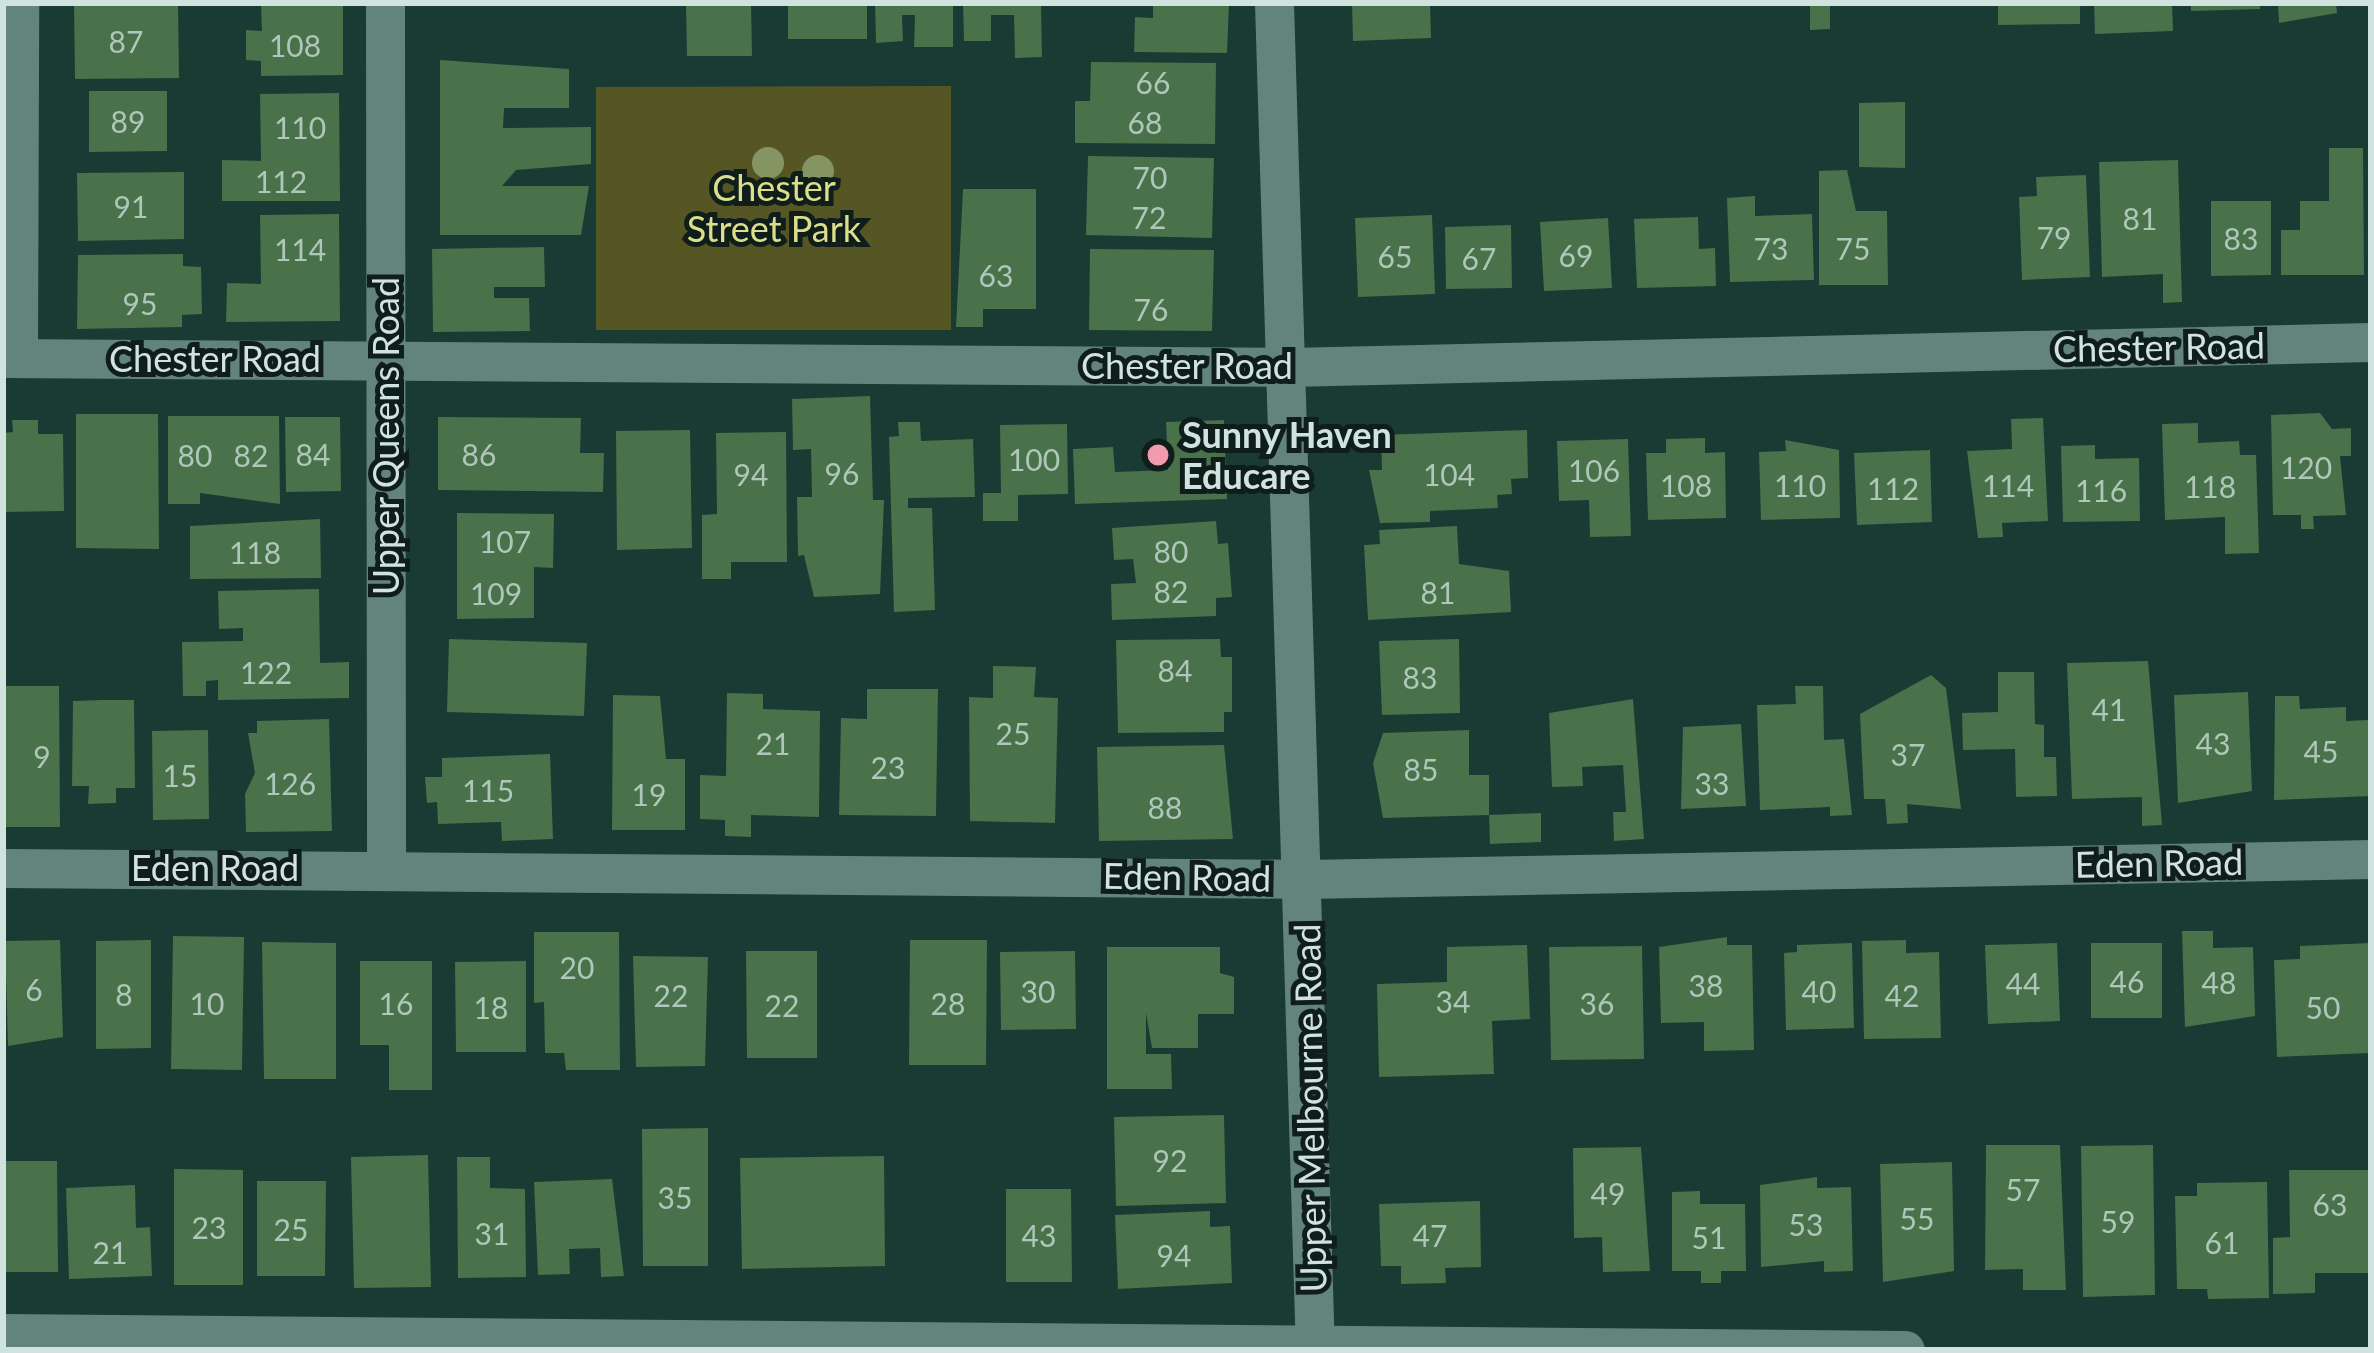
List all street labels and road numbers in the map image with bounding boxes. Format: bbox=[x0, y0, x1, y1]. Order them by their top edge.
street label: Upper Queens Road bbox=[364, 277, 408, 595]
street label: Chester Road bbox=[2052, 324, 2266, 370]
street label: Chester Road bbox=[109, 337, 321, 381]
street label: Chester Road bbox=[1081, 344, 1293, 388]
street label: Eden Road bbox=[2074, 840, 2244, 886]
street label: Eden Road bbox=[131, 846, 299, 890]
street label: Eden Road bbox=[1102, 854, 1272, 900]
street label: Upper Melbourne Road bbox=[1285, 923, 1335, 1293]

